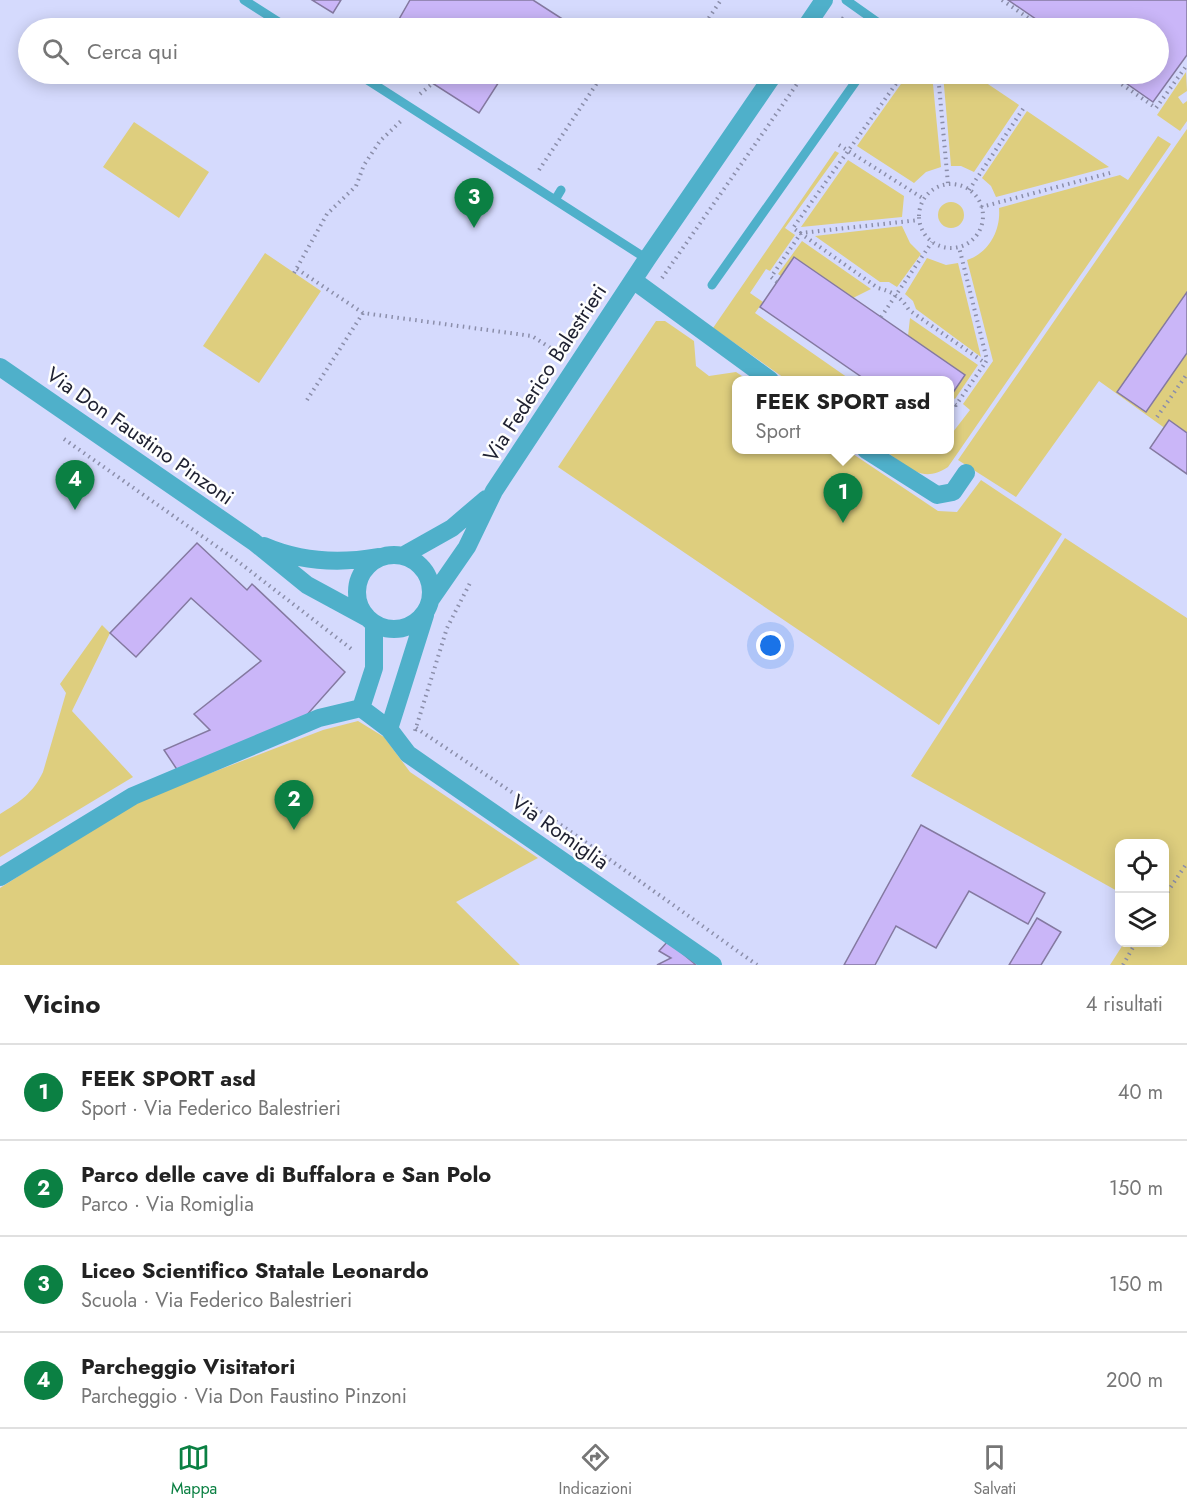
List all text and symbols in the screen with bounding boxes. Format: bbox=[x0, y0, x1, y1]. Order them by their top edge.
search box bbox=[18, 18, 1169, 84]
icon: search bbox=[39, 35, 72, 68]
text: Cerca qui bbox=[87, 35, 178, 67]
pin: 3 bbox=[454, 178, 494, 228]
street label: Via Federico Balestrieri bbox=[476, 278, 614, 468]
street label: Via Don Faustino Pinzoni bbox=[40, 360, 240, 512]
popup bbox=[732, 376, 954, 454]
text: FEEK SPORT asd bbox=[756, 385, 930, 417]
text: Sport bbox=[756, 417, 801, 446]
pin: 4 bbox=[56, 460, 94, 510]
pin: 1 bbox=[824, 474, 862, 523]
your location bbox=[756, 631, 785, 660]
pin: 2 bbox=[274, 780, 314, 830]
street label: Via Romiglia bbox=[505, 787, 615, 877]
map controls bbox=[1115, 839, 1169, 947]
button: locate bbox=[1115, 839, 1169, 893]
button: layers bbox=[1115, 893, 1169, 947]
text: Vicino bbox=[24, 985, 101, 1023]
text: 4 risultati bbox=[1086, 990, 1163, 1019]
text: FEEK SPORT asd bbox=[81, 1062, 256, 1094]
text: 1 bbox=[38, 1078, 49, 1107]
text: 40 m bbox=[1118, 1078, 1163, 1107]
text: Sport · Via Federico Balestrieri bbox=[81, 1094, 341, 1123]
text: Parco delle cave di Buffalora e San Polo bbox=[81, 1158, 491, 1190]
text: 2 bbox=[37, 1174, 50, 1203]
text: 150 m bbox=[1109, 1174, 1163, 1203]
text: Parco · Via Romiglia bbox=[81, 1190, 254, 1219]
text: Liceo Scientifico Statale Leonardo bbox=[81, 1254, 429, 1286]
text: 3 bbox=[37, 1270, 50, 1299]
text: 150 m bbox=[1109, 1270, 1163, 1299]
text: Scuola · Via Federico Balestrieri bbox=[81, 1286, 352, 1315]
text: Parcheggio Visitatori bbox=[81, 1350, 295, 1382]
text: 4 bbox=[37, 1366, 50, 1395]
text: 200 m bbox=[1106, 1366, 1163, 1395]
text: Parcheggio · Via Don Faustino Pinzoni bbox=[81, 1382, 407, 1411]
tab: Mappa bbox=[171, 1441, 217, 1500]
tab: Indicazioni bbox=[558, 1441, 632, 1500]
tab: Salvati bbox=[973, 1441, 1016, 1500]

